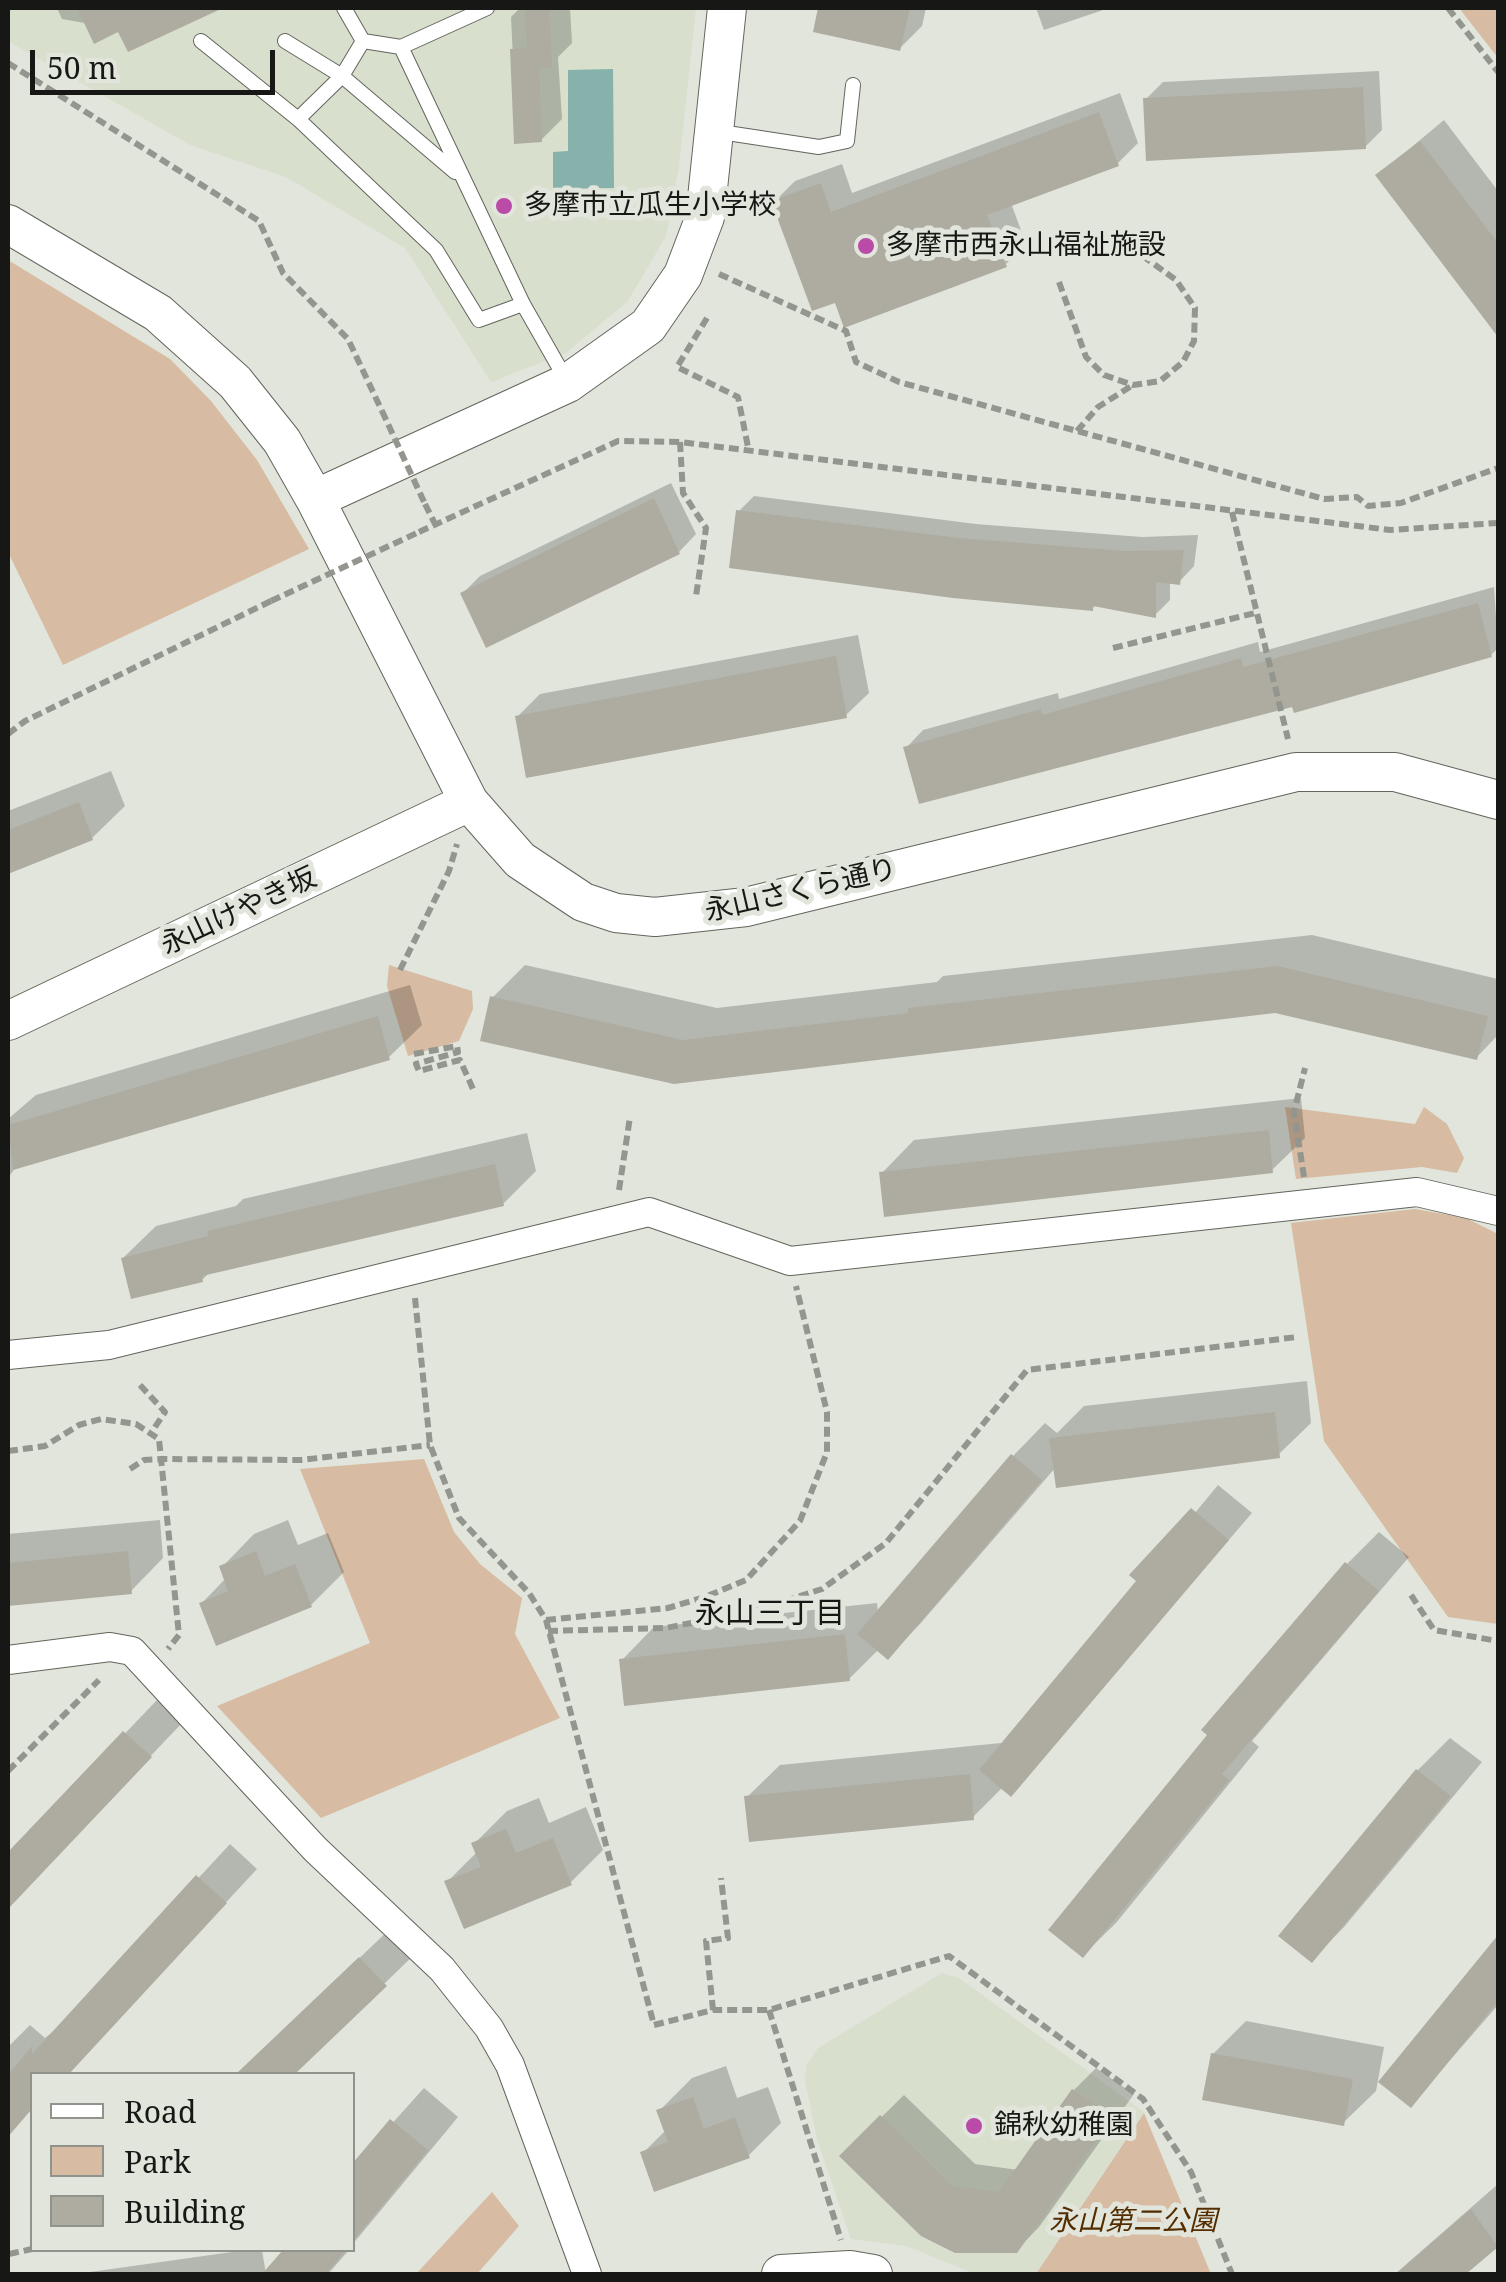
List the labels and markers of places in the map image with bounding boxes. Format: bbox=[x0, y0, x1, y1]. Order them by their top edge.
place label: 多摩市立瓜生小学校 bbox=[524, 189, 776, 223]
marker: 多摩市立瓜生小学校 bbox=[493, 195, 515, 217]
place label: 多摩市西永山福祉施設 bbox=[886, 229, 1166, 263]
marker: 多摩市西永山福祉施設 bbox=[855, 235, 877, 257]
place label: 錦秋幼稚園 bbox=[994, 2109, 1134, 2143]
marker: 錦秋幼稚園 bbox=[963, 2115, 985, 2137]

